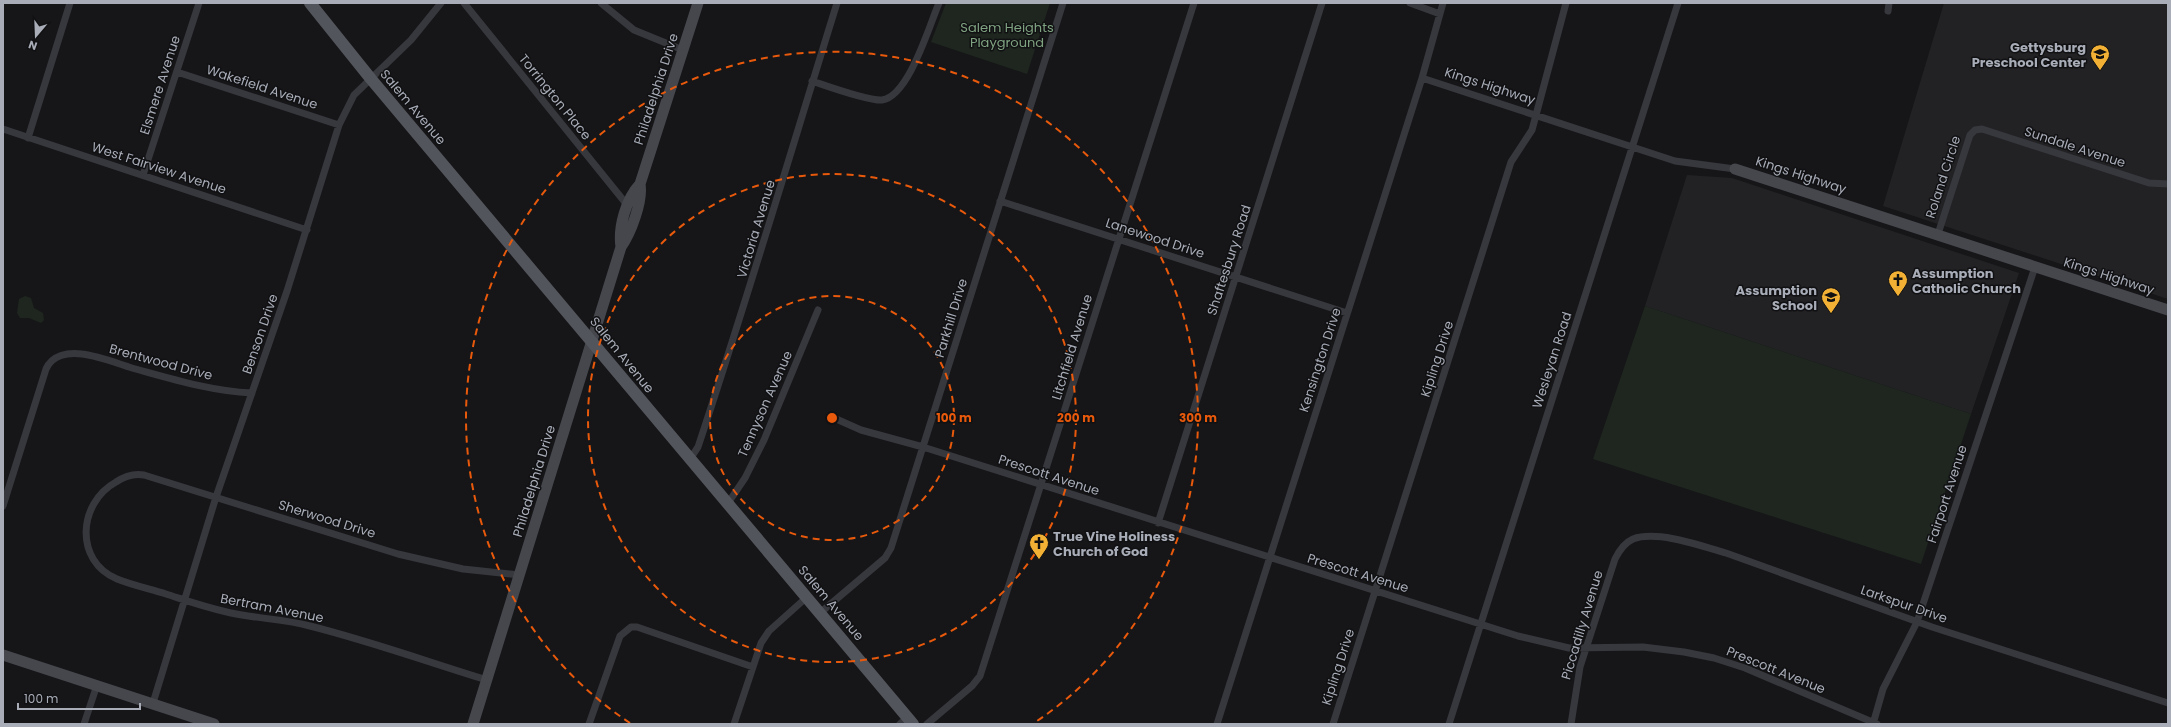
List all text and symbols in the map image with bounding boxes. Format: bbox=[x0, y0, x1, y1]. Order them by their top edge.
north arrow bbox=[16, 16, 56, 56]
park label: Salem Heights Playground bbox=[960, 18, 1054, 52]
street label: Philadelphia Drive bbox=[629, 31, 683, 147]
street label: Elsmere Avenue bbox=[135, 33, 185, 137]
text: N bbox=[26, 37, 39, 54]
place label: Gettysburg Preschool Center bbox=[1972, 38, 2086, 72]
school or university icon: Gettysburg Preschool Center bbox=[2089, 43, 2111, 71]
street label: Torrington Place bbox=[514, 50, 596, 144]
street label: Wakefield Avenue bbox=[204, 60, 320, 114]
street label: Kings Highway bbox=[1442, 62, 1538, 110]
street label: Salem Avenue bbox=[376, 65, 450, 149]
street label: Sundale Avenue bbox=[2022, 122, 2128, 172]
street label: Roland Circle bbox=[1921, 133, 1965, 221]
street label: West Fairview Avenue bbox=[89, 137, 229, 199]
street label: Kings Highway bbox=[1753, 151, 1849, 199]
street label: Victoria Avenue bbox=[732, 177, 780, 281]
street label: Shaftesbury Road bbox=[1202, 202, 1256, 318]
street label: Lanewood Drive bbox=[1103, 213, 1207, 263]
street label: Kings Highway bbox=[2061, 252, 2157, 300]
place label: Assumption Catholic Church bbox=[1912, 264, 2021, 298]
church icon: Assumption Catholic Church bbox=[1887, 269, 1909, 297]
street label: Parkhill Drive bbox=[930, 276, 972, 360]
place label: Assumption School bbox=[1735, 281, 1817, 315]
school or university icon: Assumption School bbox=[1820, 286, 1842, 314]
street label: Benson Drive bbox=[237, 291, 283, 377]
street label: Litchfield Avenue bbox=[1047, 292, 1097, 402]
street label: Kensington Drive bbox=[1294, 305, 1346, 415]
street label: Wesleyan Road bbox=[1527, 309, 1577, 411]
street label: Salem Avenue bbox=[585, 313, 659, 397]
street label: Kipling Drive bbox=[1416, 318, 1458, 400]
street label: Brentwood Drive bbox=[107, 339, 215, 385]
street label: Tennyson Avenue bbox=[733, 348, 797, 460]
text: 100 m bbox=[936, 409, 972, 426]
text: 200 m bbox=[1057, 409, 1095, 426]
text: 300 m bbox=[1179, 409, 1217, 426]
centre of rings bbox=[825, 411, 839, 425]
street label: Philadelphia Drive bbox=[508, 423, 560, 539]
street label: Fairport Avenue bbox=[1922, 442, 1972, 546]
street label: Prescott Avenue bbox=[996, 450, 1102, 500]
street label: Sherwood Drive bbox=[276, 495, 378, 543]
place label: True Vine Holiness Church of God bbox=[1053, 527, 1175, 561]
church icon: True Vine Holiness Church of God bbox=[1028, 532, 1050, 560]
street label: Prescott Avenue bbox=[1305, 549, 1411, 597]
street label: Salem Avenue bbox=[794, 561, 868, 645]
street label: Piccadilly Avenue bbox=[1556, 568, 1608, 682]
street label: Larkspur Drive bbox=[1858, 580, 1950, 628]
street label: Bertram Avenue bbox=[219, 589, 325, 627]
street label: Kipling Drive bbox=[1317, 626, 1359, 708]
street label: Prescott Avenue bbox=[1724, 641, 1828, 699]
scale bar bbox=[18, 685, 140, 711]
text: 100 m bbox=[24, 690, 58, 707]

